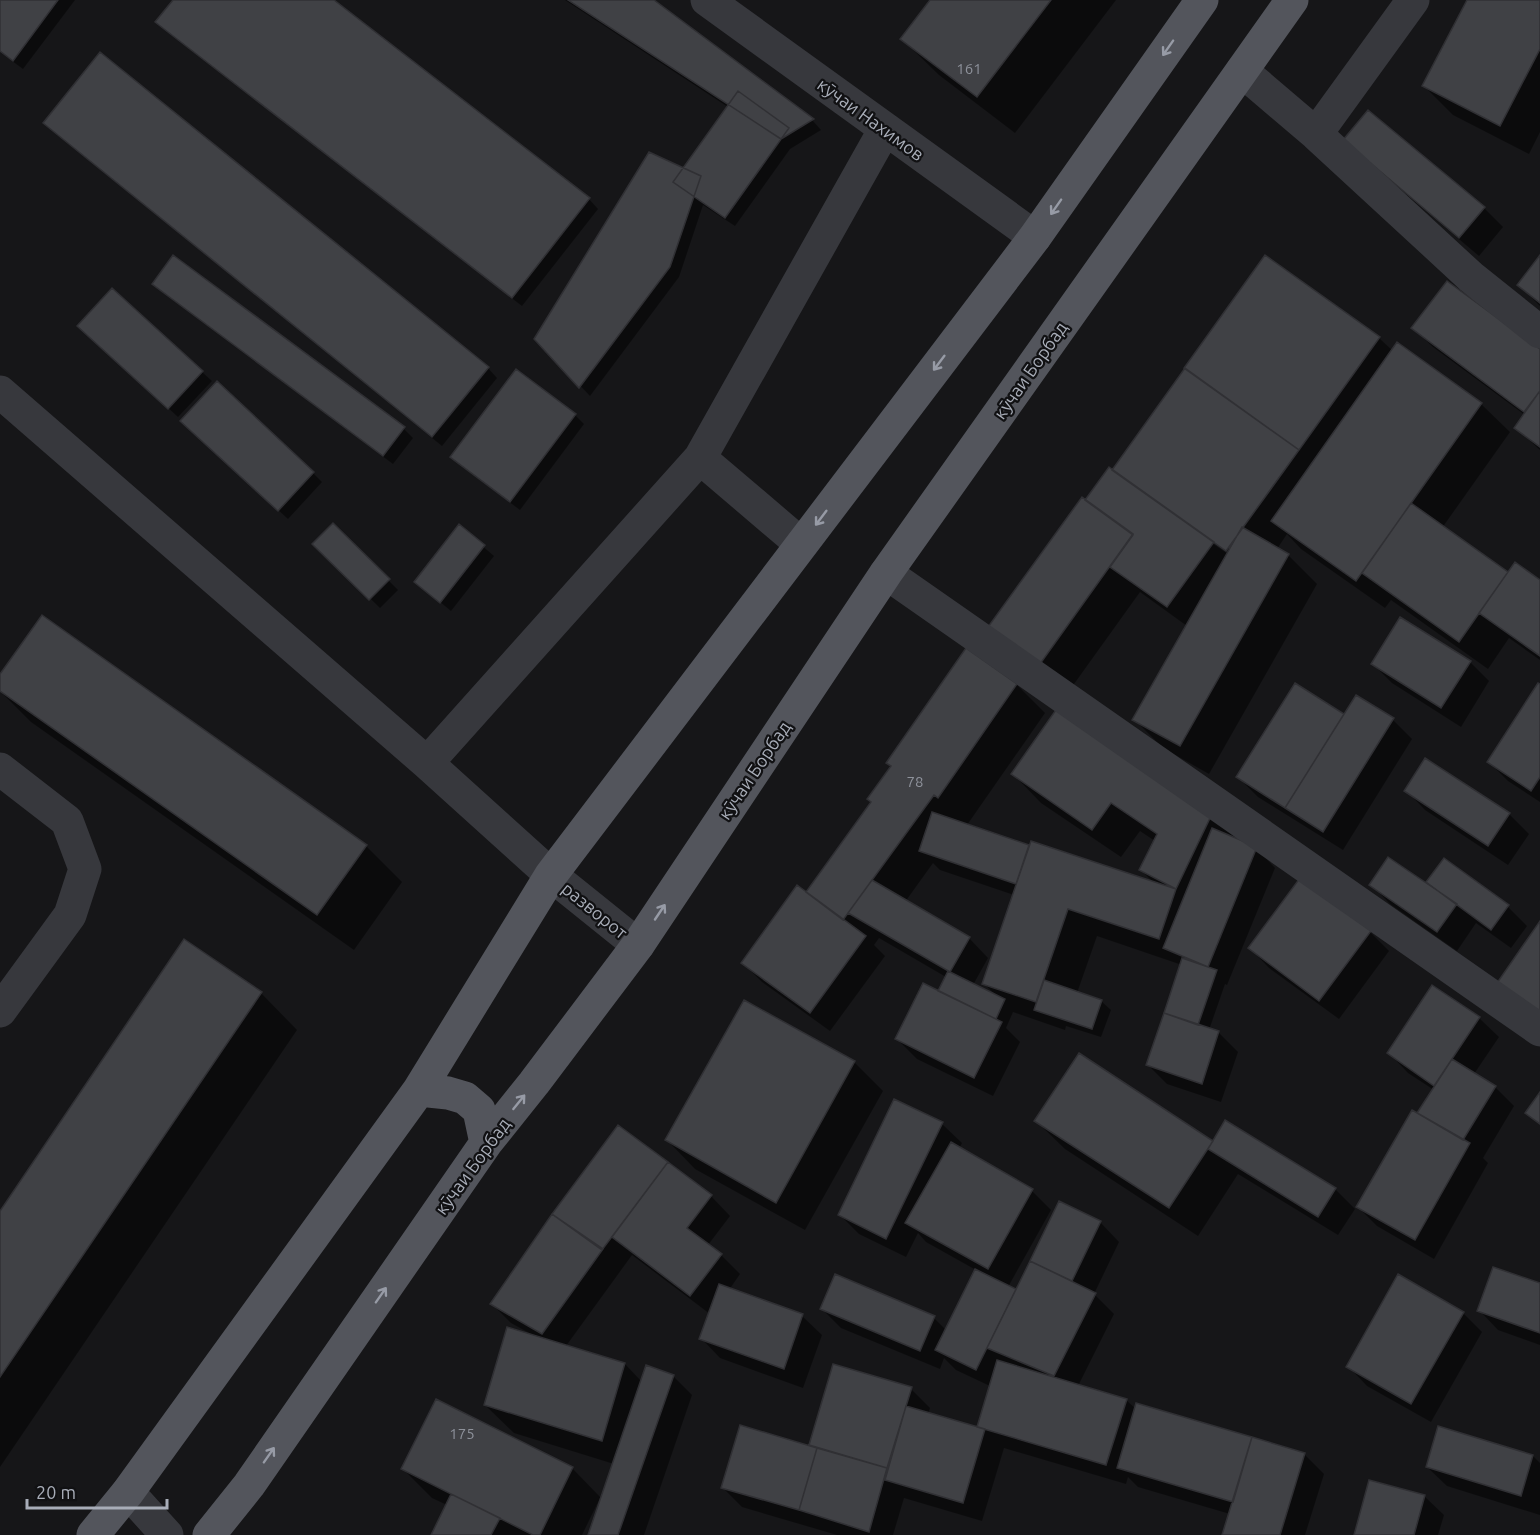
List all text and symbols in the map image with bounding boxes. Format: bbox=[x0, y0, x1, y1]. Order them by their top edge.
one-way arrow bbox=[1162, 39, 1174, 55]
house number: 161 bbox=[956, 60, 982, 77]
street label: кӯчаи Нахимов bbox=[814, 74, 928, 164]
one-way arrow bbox=[1050, 198, 1062, 215]
street label: кӯчаи Борбад bbox=[989, 317, 1071, 422]
one-way arrow bbox=[932, 355, 945, 371]
one-way arrow bbox=[815, 510, 827, 526]
street label: кӯчаи Борбад bbox=[714, 717, 794, 823]
house number: 78 bbox=[907, 773, 923, 790]
street label: разворот bbox=[558, 878, 632, 942]
one-way arrow bbox=[654, 904, 666, 921]
one-way arrow bbox=[512, 1094, 525, 1110]
street label: кӯчаи Борбад bbox=[430, 1114, 514, 1218]
one-way arrow bbox=[375, 1287, 387, 1303]
house number: 175 bbox=[449, 1425, 475, 1442]
one-way arrow bbox=[264, 1447, 276, 1464]
scale bar bbox=[27, 1472, 166, 1510]
text: 20 m bbox=[36, 1482, 76, 1502]

